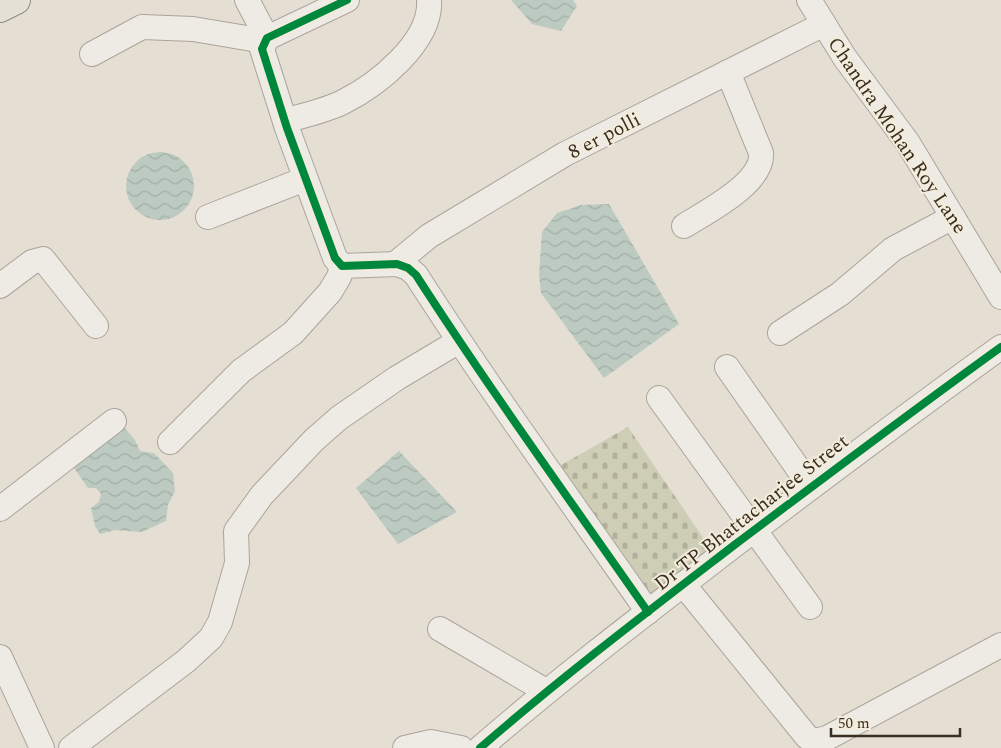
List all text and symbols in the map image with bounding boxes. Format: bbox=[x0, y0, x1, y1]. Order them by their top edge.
street label: Chandra Mohan Roy Lane bbox=[820, 31, 974, 240]
street label: 8 er polli bbox=[563, 105, 646, 167]
street label: Dr TP Bhattacharjee Street bbox=[648, 427, 855, 598]
scale bar bbox=[831, 706, 960, 738]
text: 50 m bbox=[838, 712, 870, 735]

